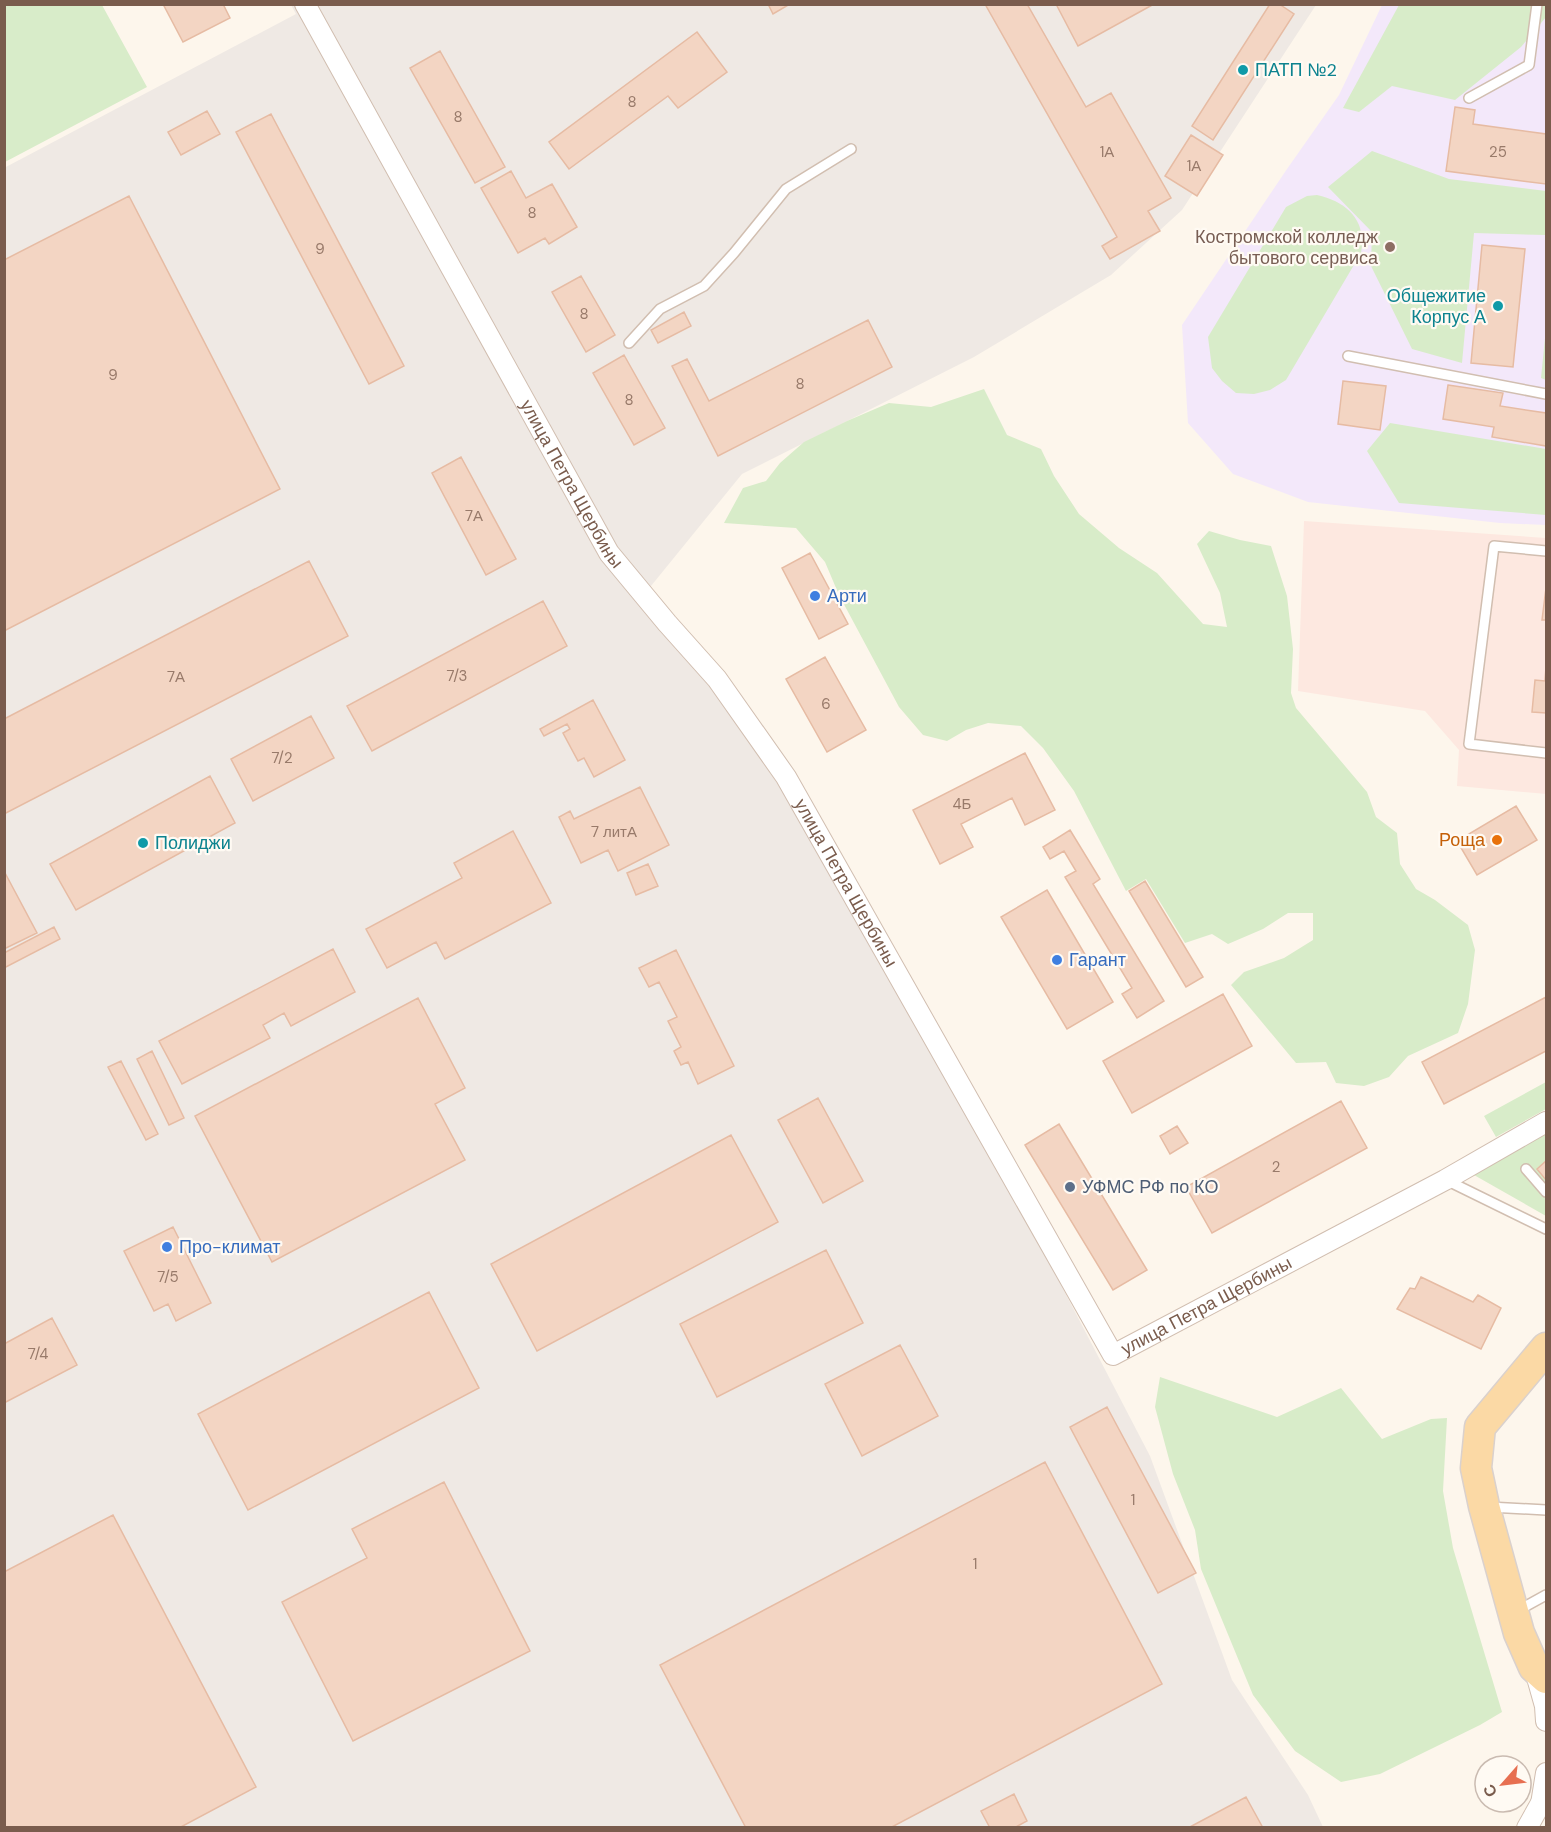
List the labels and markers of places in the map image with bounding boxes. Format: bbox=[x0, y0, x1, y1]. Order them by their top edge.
place label: ПАТП №2 bbox=[1255, 58, 1337, 82]
marker: ПАТП №2 bbox=[1236, 63, 1250, 77]
place label: Костромской колледж бытового сервиса bbox=[1195, 225, 1379, 270]
marker: Костромской колледж бытового сервиса bbox=[1383, 240, 1397, 254]
place label: Общежитие Корпус А bbox=[1387, 284, 1486, 329]
marker: Общежитие Корпус А bbox=[1491, 299, 1505, 313]
place label: Арти bbox=[827, 584, 867, 608]
marker: Арти bbox=[808, 589, 822, 603]
place label: Роща bbox=[1439, 828, 1486, 852]
place label: Полиджи bbox=[155, 831, 231, 855]
marker: Роща bbox=[1490, 833, 1504, 847]
marker: Полиджи bbox=[136, 836, 150, 850]
place label: Гарант bbox=[1069, 948, 1126, 972]
marker: Гарант bbox=[1050, 953, 1064, 967]
place label: УФМС РФ по КО bbox=[1082, 1175, 1218, 1199]
marker: УФМС РФ по КО bbox=[1063, 1180, 1077, 1194]
place label: Про-климат bbox=[179, 1235, 281, 1259]
marker: Про-климат bbox=[160, 1240, 174, 1254]

